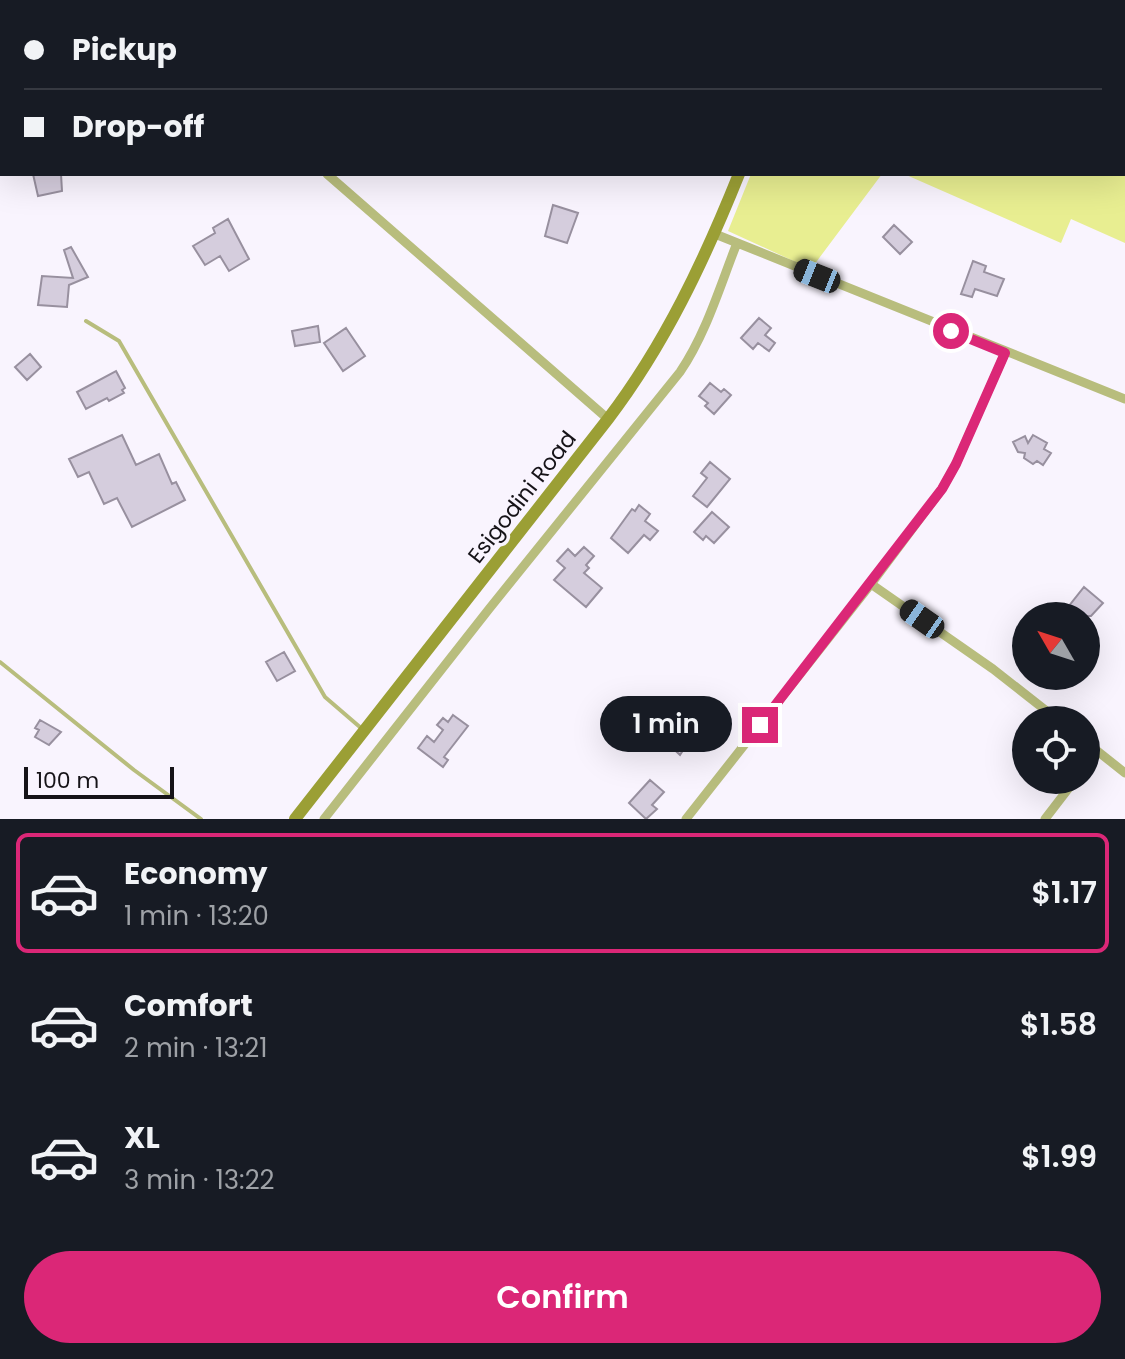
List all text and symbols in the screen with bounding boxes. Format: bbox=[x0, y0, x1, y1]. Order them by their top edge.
text: Pickup bbox=[72, 28, 177, 71]
text: Drop-off bbox=[72, 105, 204, 148]
car bbox=[790, 256, 844, 296]
route start bbox=[933, 313, 969, 349]
street label: Esigodini Road bbox=[461, 424, 583, 570]
car bbox=[895, 595, 949, 643]
north arrow bbox=[1012, 602, 1100, 690]
map controls bbox=[1012, 602, 1100, 794]
callout: 1 min bbox=[600, 697, 732, 753]
text: 1 min bbox=[632, 706, 700, 742]
button: locate bbox=[1012, 706, 1100, 794]
route end bbox=[742, 707, 778, 743]
scale bar bbox=[24, 763, 174, 799]
text: 100 m bbox=[36, 765, 99, 796]
text: Economy bbox=[124, 852, 268, 895]
icon: car bbox=[28, 857, 100, 929]
text: $1.17 bbox=[1031, 871, 1097, 914]
text: 1 min · 13:20 bbox=[124, 898, 269, 934]
text: Comfort bbox=[124, 984, 253, 1027]
icon: car bbox=[28, 989, 100, 1061]
text: $1.58 bbox=[1020, 1003, 1097, 1046]
text: 2 min · 13:21 bbox=[124, 1030, 268, 1066]
text: XL bbox=[124, 1116, 160, 1159]
icon: car bbox=[28, 1121, 100, 1193]
text: $1.99 bbox=[1021, 1135, 1097, 1178]
text: 3 min · 13:22 bbox=[124, 1162, 275, 1198]
button: Confirm bbox=[24, 1251, 1101, 1343]

